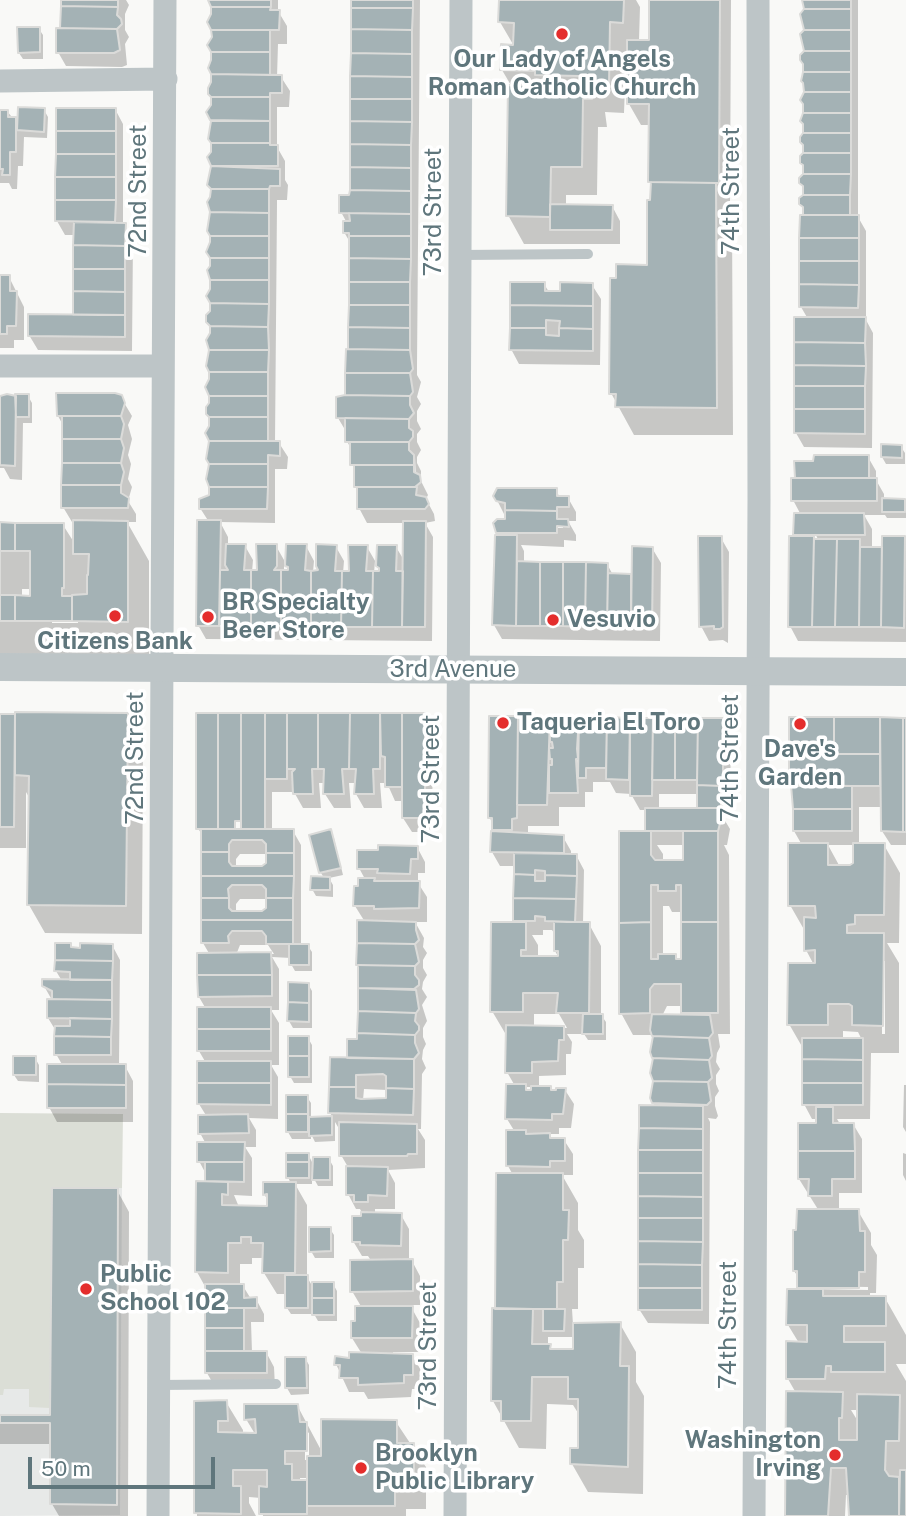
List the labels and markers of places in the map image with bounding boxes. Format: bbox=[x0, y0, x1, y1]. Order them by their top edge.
marker: Our Lady of Angels Roman Catholic Church bbox=[554, 26, 570, 42]
place label: Our Lady of Angels Roman Catholic Church bbox=[428, 46, 696, 102]
place label: BR Specialty Beer Store bbox=[222, 589, 369, 645]
place label: Vesuvio bbox=[567, 606, 656, 634]
marker: Citizens Bank bbox=[107, 608, 123, 624]
marker: BR Specialty Beer Store bbox=[200, 609, 216, 625]
marker: Vesuvio bbox=[545, 612, 561, 628]
place label: Citizens Bank bbox=[37, 628, 193, 656]
place label: Taqueria El Toro bbox=[517, 709, 701, 737]
marker: Taqueria El Toro bbox=[495, 715, 511, 731]
marker: Dave's Garden bbox=[792, 716, 808, 732]
place label: Dave's Garden bbox=[758, 736, 842, 792]
place label: Public School 102 bbox=[100, 1261, 226, 1317]
marker: Public School 102 bbox=[78, 1281, 94, 1297]
place label: Washington Irving bbox=[685, 1427, 821, 1483]
place label: Brooklyn Public Library bbox=[375, 1440, 534, 1496]
marker: Washington Irving bbox=[827, 1447, 843, 1463]
marker: Brooklyn Public Library bbox=[353, 1460, 369, 1476]

